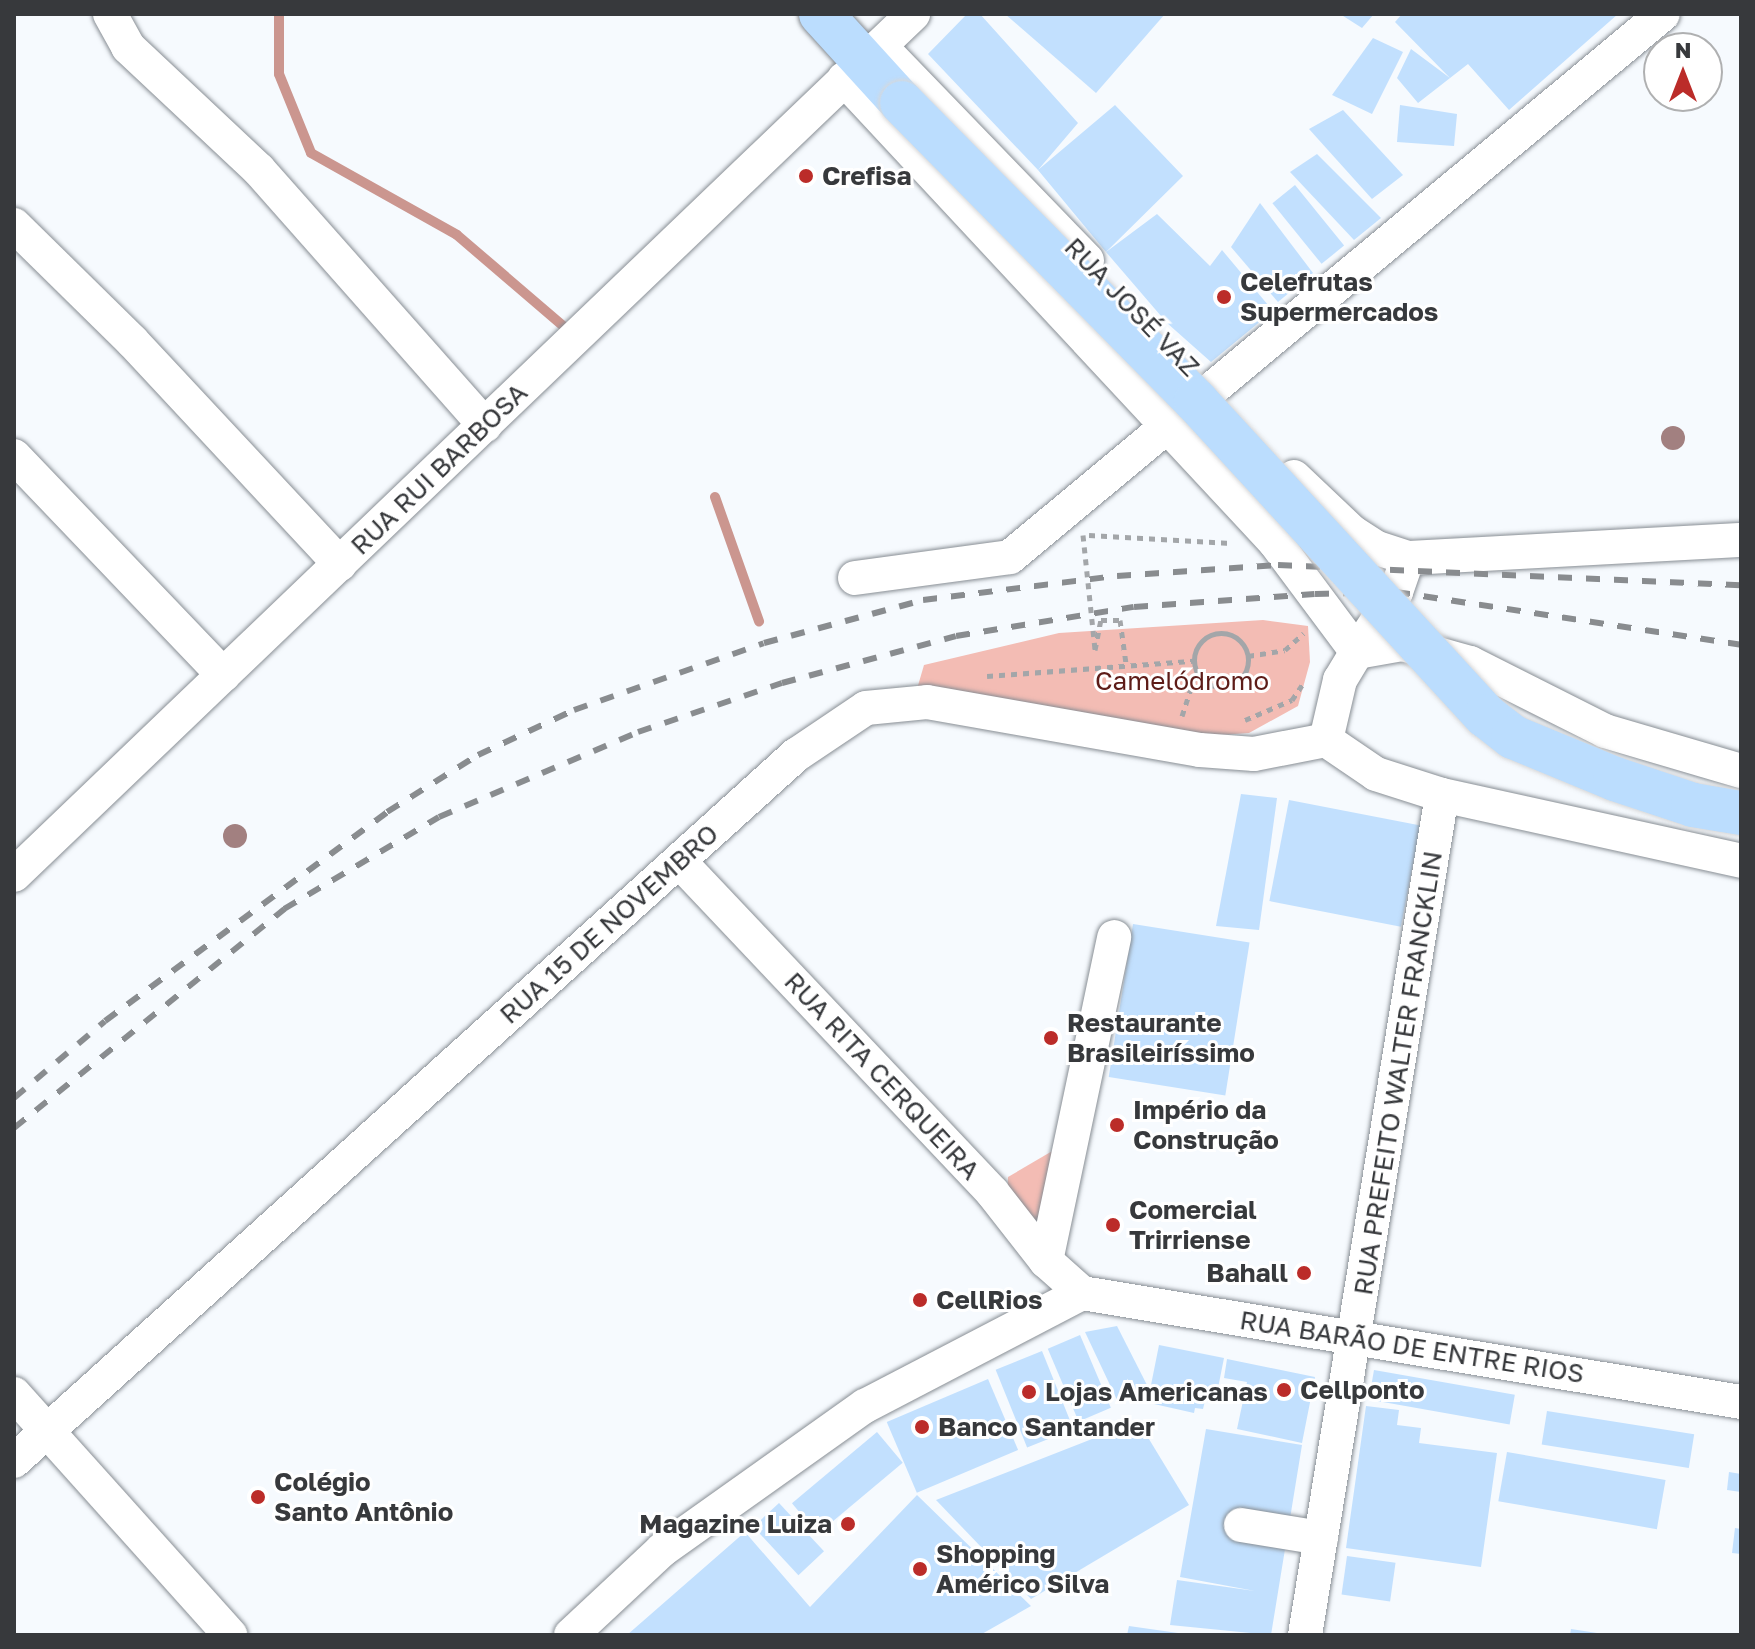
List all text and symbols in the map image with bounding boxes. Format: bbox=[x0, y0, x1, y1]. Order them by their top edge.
north arrow bbox=[1643, 32, 1723, 112]
text: N bbox=[1675, 36, 1691, 63]
place label: Crefisa bbox=[822, 160, 912, 192]
marker: Crefisa bbox=[797, 167, 815, 185]
street label: RUA JOSÉ VAZ bbox=[1058, 231, 1206, 383]
place label: Celefrutas Supermercados bbox=[1240, 266, 1438, 328]
marker: Celefrutas Supermercados bbox=[1215, 288, 1233, 306]
street label: RUA RUI BARBOSA bbox=[344, 377, 534, 561]
park label: Camelódromo bbox=[1095, 665, 1269, 697]
street label: RUA 15 DE NOVEMBRO bbox=[493, 818, 725, 1030]
street label: RUA PREFEITO WALTER FRANCKLIN bbox=[1347, 849, 1449, 1297]
street label: RUA RITA CERQUEIRA bbox=[778, 966, 986, 1186]
place label: Restaurante Brasileiríssimo bbox=[1067, 1007, 1255, 1068]
marker: Restaurante Brasileiríssimo bbox=[1042, 1029, 1060, 1047]
place label: Império da Construção bbox=[1133, 1094, 1279, 1156]
marker: Império da Construção bbox=[1108, 1116, 1126, 1134]
place label: Comercial Trirriense bbox=[1129, 1194, 1257, 1256]
marker: Comercial Trirriense bbox=[1104, 1216, 1122, 1234]
place label: Bahall bbox=[1206, 1257, 1288, 1289]
marker: Bahall bbox=[1295, 1264, 1313, 1282]
place label: CellRios bbox=[936, 1284, 1043, 1316]
marker: CellRios bbox=[911, 1291, 929, 1309]
street label: RUA BARÃO DE ENTRE RIOS bbox=[1238, 1304, 1586, 1390]
place label: Cellponto bbox=[1300, 1374, 1425, 1406]
place label: Lojas Americanas bbox=[1045, 1376, 1268, 1408]
marker: Cellponto bbox=[1275, 1381, 1293, 1399]
marker: Lojas Americanas bbox=[1020, 1383, 1038, 1401]
place label: Banco Santander bbox=[938, 1411, 1155, 1443]
marker: Banco Santander bbox=[913, 1418, 931, 1436]
place label: Colégio Santo Antônio bbox=[274, 1466, 453, 1528]
marker: Colégio Santo Antônio bbox=[249, 1488, 267, 1506]
place label: Magazine Luiza bbox=[639, 1508, 832, 1540]
marker: Magazine Luiza bbox=[839, 1515, 857, 1533]
place label: Shopping Américo Silva bbox=[936, 1538, 1109, 1600]
marker: Shopping Américo Silva bbox=[911, 1560, 929, 1578]

